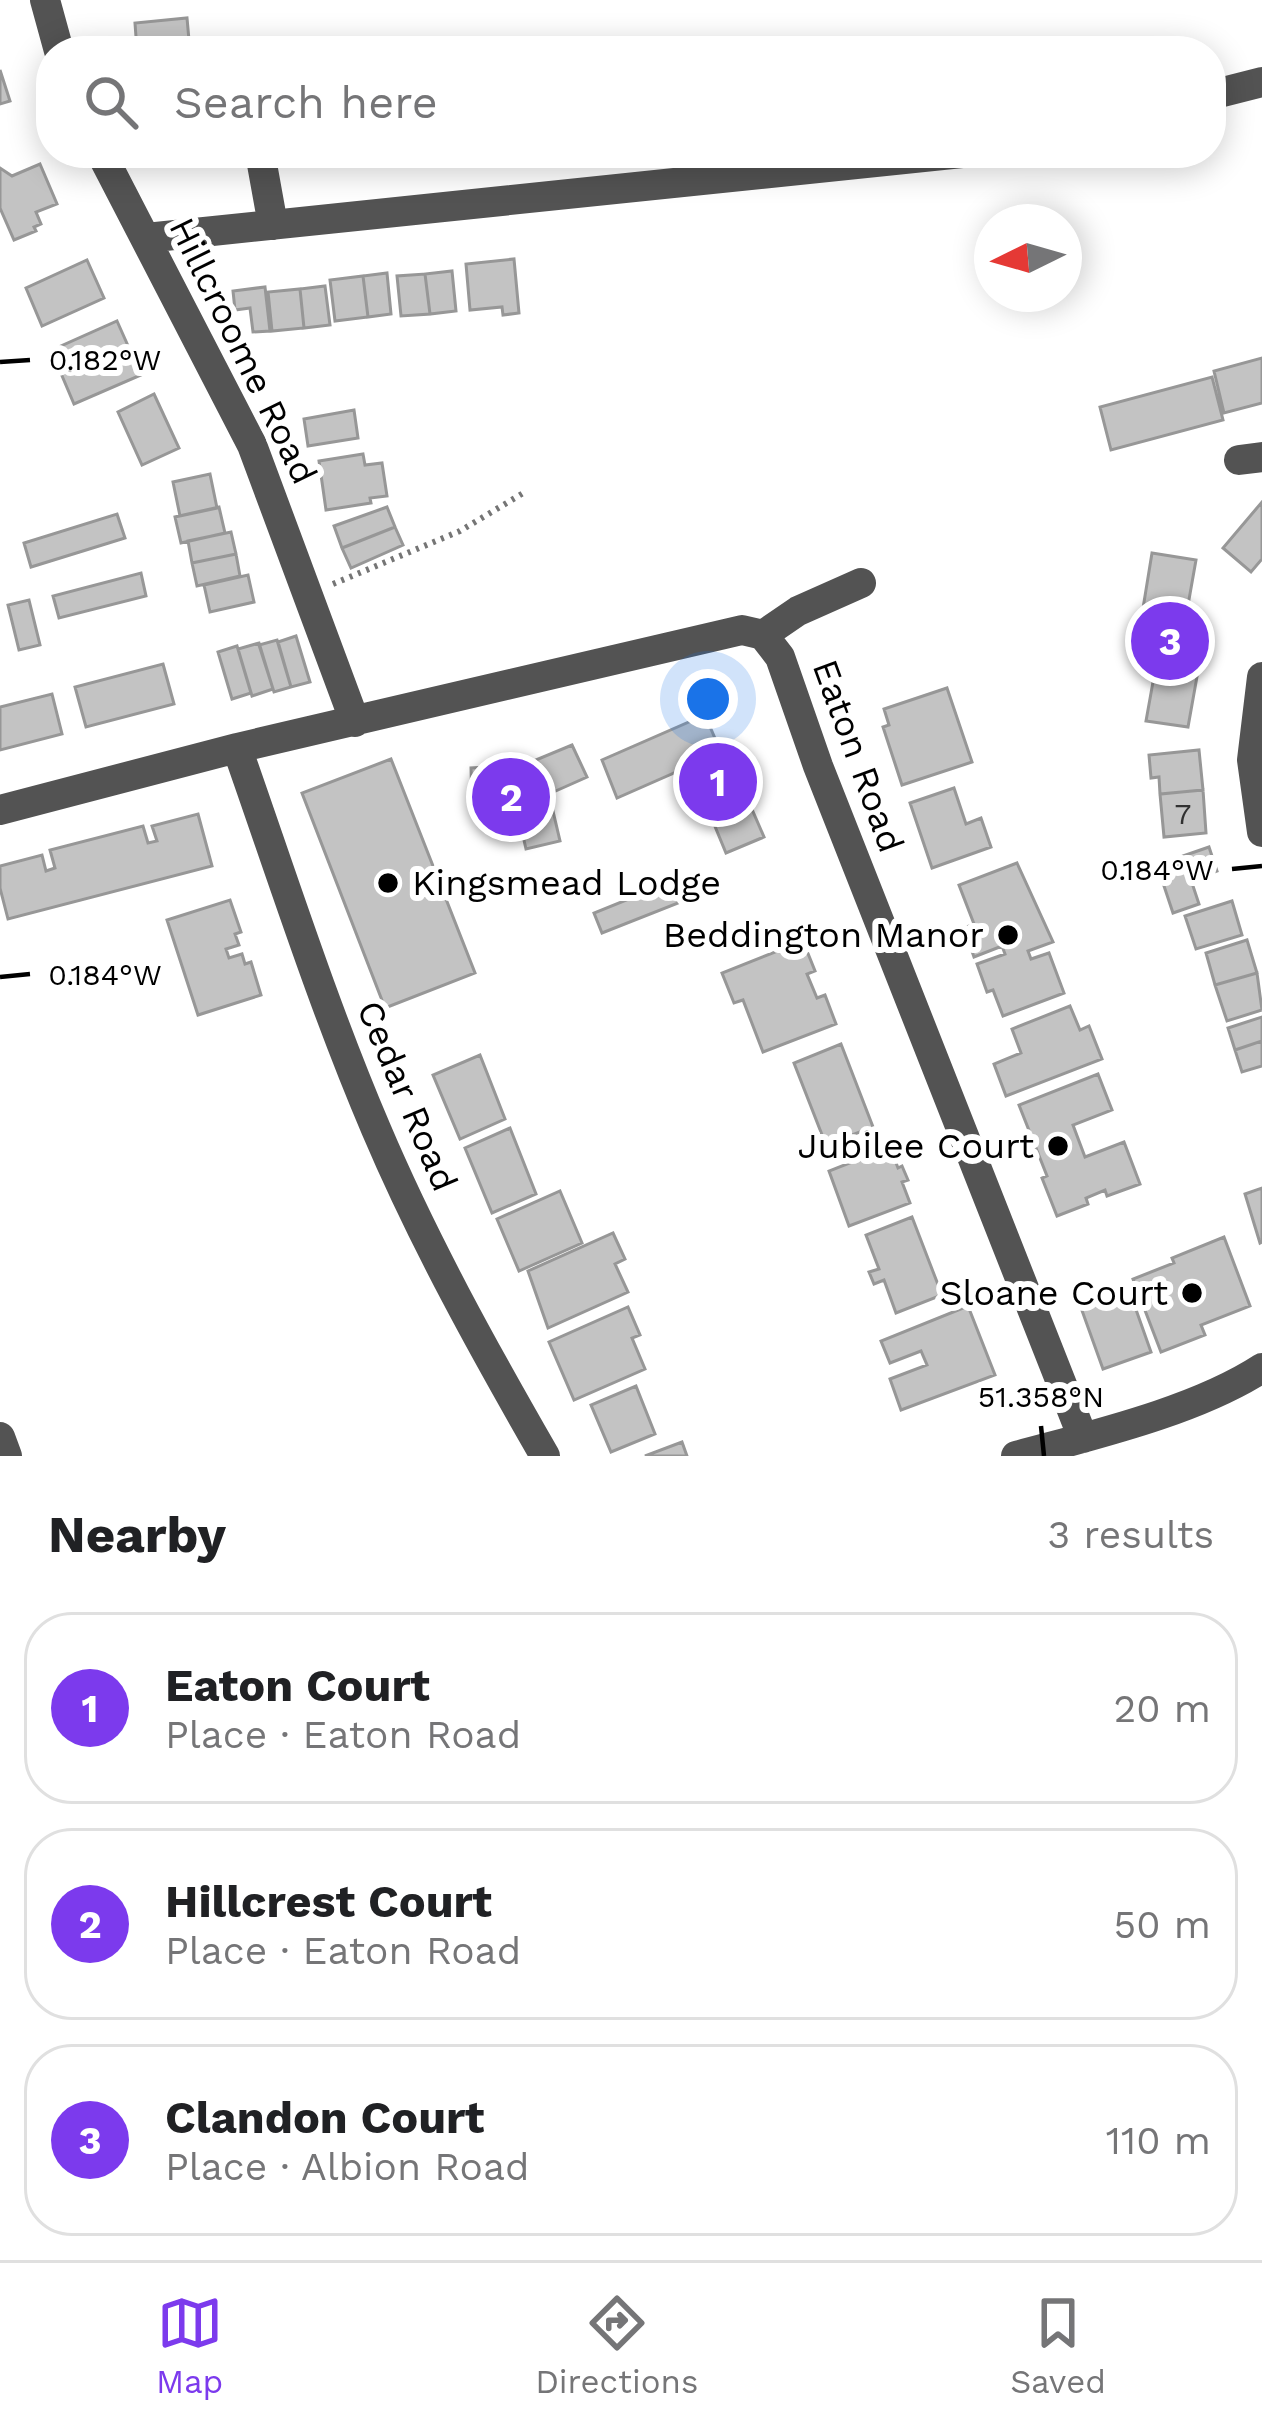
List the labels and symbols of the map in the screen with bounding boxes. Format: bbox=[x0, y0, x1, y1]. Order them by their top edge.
north arrow bbox=[974, 204, 1082, 312]
street label: Hillcroome Road bbox=[160, 211, 326, 491]
text: 0.182°W bbox=[49, 342, 161, 377]
pin: 3 bbox=[1131, 596, 1209, 686]
street label: Eaton Road bbox=[804, 654, 912, 858]
your location bbox=[678, 669, 738, 729]
pin: 1 bbox=[679, 737, 757, 827]
pin: 2 bbox=[472, 752, 550, 842]
house number: 7 bbox=[1175, 796, 1191, 831]
text: 0.184°W bbox=[1100, 852, 1214, 887]
place label: Kingsmead Lodge bbox=[412, 862, 721, 904]
marker: Kingsmead Lodge bbox=[375, 870, 401, 896]
place label: Beddington Manor bbox=[663, 914, 984, 956]
marker: Beddington Manor bbox=[995, 922, 1021, 948]
text: 0.184°W bbox=[48, 957, 162, 992]
street label: Cedar Road bbox=[348, 995, 466, 1197]
place label: Jubilee Court bbox=[798, 1125, 1034, 1167]
marker: Jubilee Court bbox=[1045, 1133, 1071, 1159]
place label: Sloane Court bbox=[939, 1272, 1168, 1314]
marker: Sloane Court bbox=[1179, 1280, 1205, 1306]
text: 51.358°N bbox=[978, 1379, 1104, 1414]

